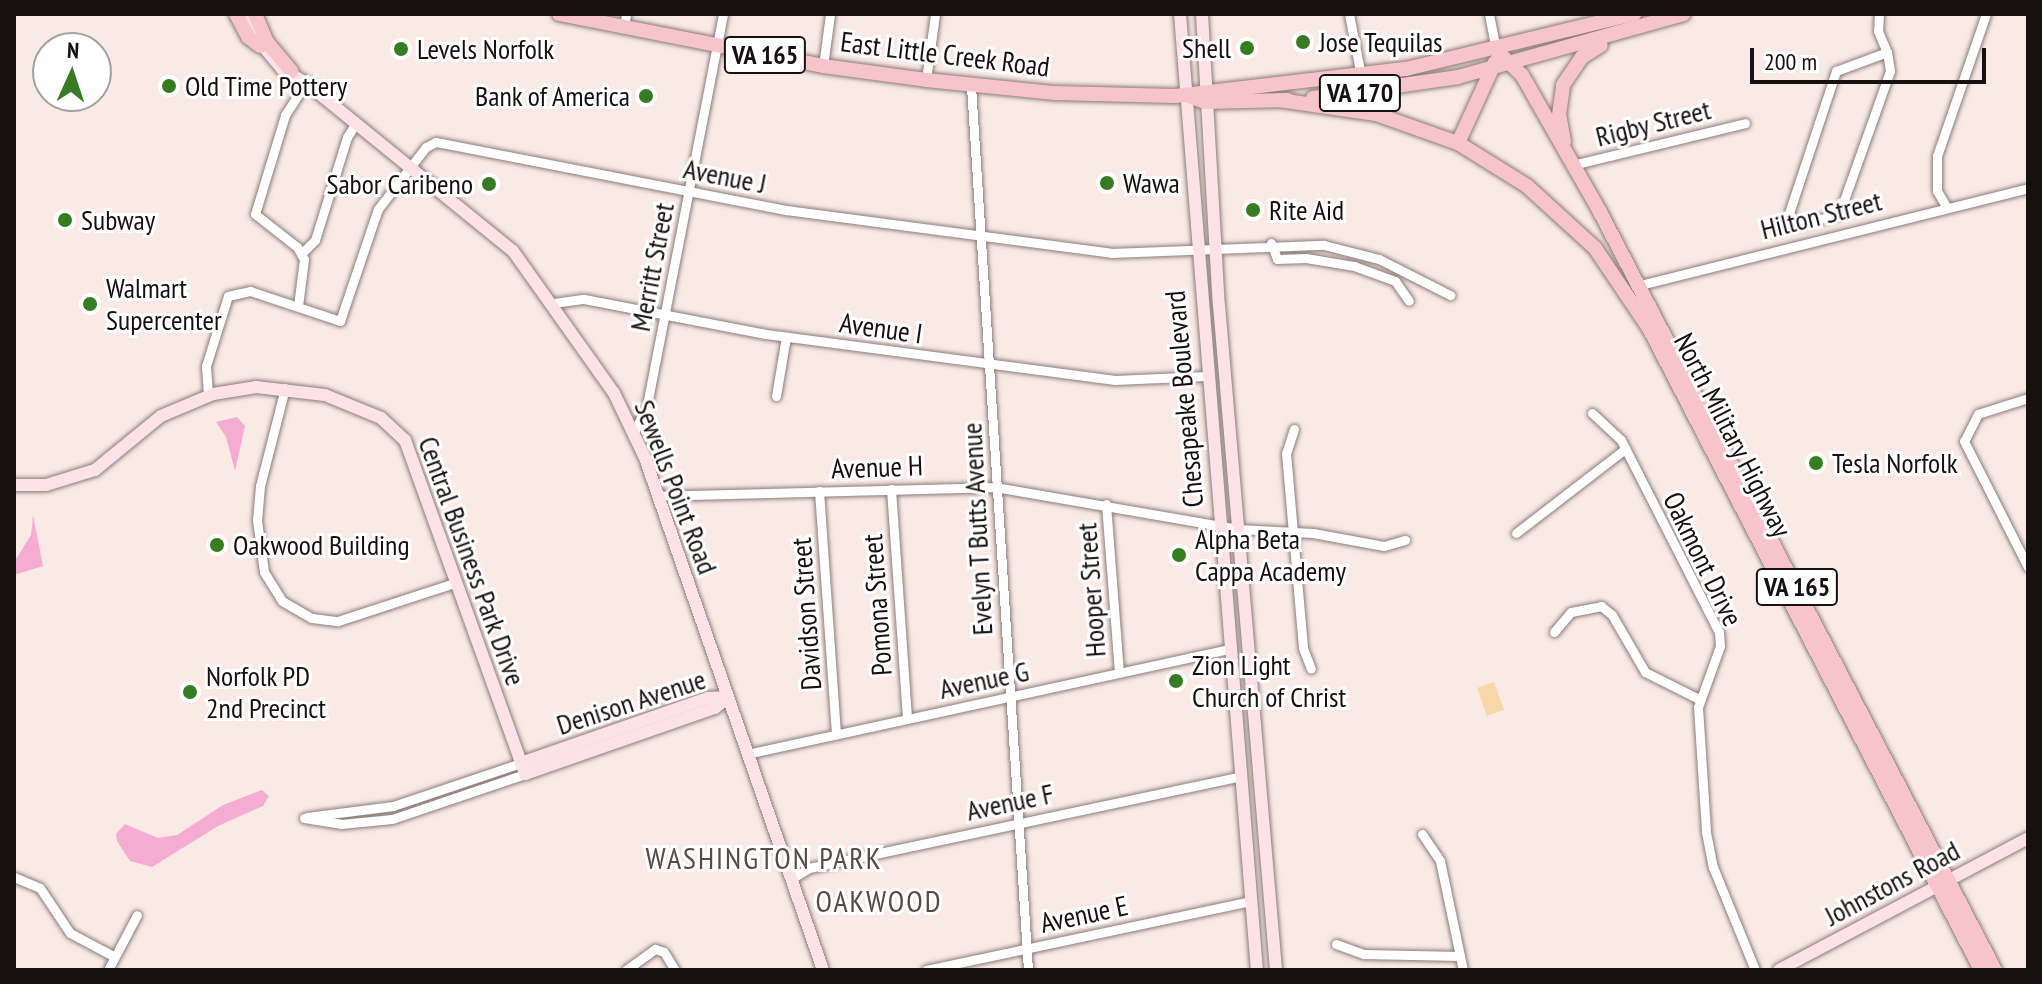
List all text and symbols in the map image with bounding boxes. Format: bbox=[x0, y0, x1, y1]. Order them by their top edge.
street label: East Little Creek Road bbox=[838, 24, 1052, 84]
place label: Jose Tequilas bbox=[1319, 25, 1443, 59]
place label: Shell bbox=[1182, 31, 1231, 65]
north arrow bbox=[32, 32, 112, 112]
place label: Levels Norfolk bbox=[417, 32, 554, 66]
scale bar bbox=[1754, 32, 1990, 82]
road number: VA 165 bbox=[723, 33, 807, 77]
marker: Jose Tequilas bbox=[1294, 33, 1312, 51]
text: N bbox=[66, 36, 80, 64]
marker: Shell bbox=[1238, 39, 1256, 57]
marker: Levels Norfolk bbox=[392, 40, 410, 58]
text: 200 m bbox=[1764, 46, 1817, 77]
place label: Old Time Pottery bbox=[185, 69, 348, 103]
road number: VA 170 bbox=[1318, 71, 1402, 115]
marker: Old Time Pottery bbox=[160, 77, 178, 95]
place label: Bank of America bbox=[474, 79, 630, 113]
marker: Bank of America bbox=[637, 87, 655, 105]
street label: Rigby Street bbox=[1592, 92, 1714, 154]
street label: Avenue J bbox=[681, 152, 769, 200]
place label: Wawa bbox=[1123, 166, 1180, 200]
place label: Sabor Caribeno bbox=[326, 167, 473, 201]
marker: Wawa bbox=[1098, 174, 1116, 192]
marker: Sabor Caribeno bbox=[480, 175, 498, 193]
street label: Hilton Street bbox=[1757, 184, 1885, 246]
place label: Rite Aid bbox=[1269, 193, 1345, 227]
street label: Merritt Street bbox=[623, 200, 681, 334]
marker: Rite Aid bbox=[1244, 201, 1262, 219]
place label: Subway bbox=[81, 203, 155, 237]
marker: Subway bbox=[56, 211, 74, 229]
place label: Walmart Supercenter bbox=[106, 271, 222, 337]
street label: Chesapeake Boulevard bbox=[1158, 289, 1210, 509]
marker: Walmart Supercenter bbox=[81, 295, 99, 313]
street label: Avenue I bbox=[837, 306, 925, 350]
street label: North Military Highway bbox=[1667, 327, 1799, 543]
street label: Sewells Point Road bbox=[627, 395, 725, 579]
street label: Evelyn T Butts Avenue bbox=[955, 421, 999, 637]
street label: Central Business Park Drive bbox=[411, 432, 533, 690]
place label: Tesla Norfolk bbox=[1832, 446, 1958, 480]
street label: Avenue H bbox=[831, 449, 923, 485]
marker: Tesla Norfolk bbox=[1807, 454, 1825, 472]
street label: Oakmont Drive bbox=[1656, 487, 1750, 631]
street label: Hooper Street bbox=[1070, 522, 1112, 658]
place label: Alpha Beta Cappa Academy bbox=[1195, 522, 1347, 588]
place label: Oakwood Building bbox=[233, 528, 409, 562]
street label: Pomona Street bbox=[855, 533, 899, 677]
marker: Oakwood Building bbox=[208, 536, 226, 554]
street label: Davidson Street bbox=[784, 537, 828, 691]
marker: Alpha Beta Cappa Academy bbox=[1170, 546, 1188, 564]
road number: VA 165 bbox=[1755, 565, 1839, 609]
place label: Zion Light Church of Christ bbox=[1192, 648, 1346, 714]
street label: Avenue G bbox=[936, 654, 1032, 706]
place label: Norfolk PD 2nd Precinct bbox=[206, 659, 326, 725]
street label: Denison Avenue bbox=[552, 662, 710, 742]
marker: Zion Light Church of Christ bbox=[1167, 672, 1185, 690]
marker: Norfolk PD 2nd Precinct bbox=[181, 683, 199, 701]
street label: Avenue F bbox=[963, 776, 1057, 828]
street label: Johnstons Road bbox=[1819, 833, 1965, 933]
district label: WASHINGTON PARK bbox=[646, 840, 882, 876]
district label: OAKWOOD bbox=[816, 883, 942, 919]
street label: Avenue E bbox=[1037, 888, 1131, 940]

